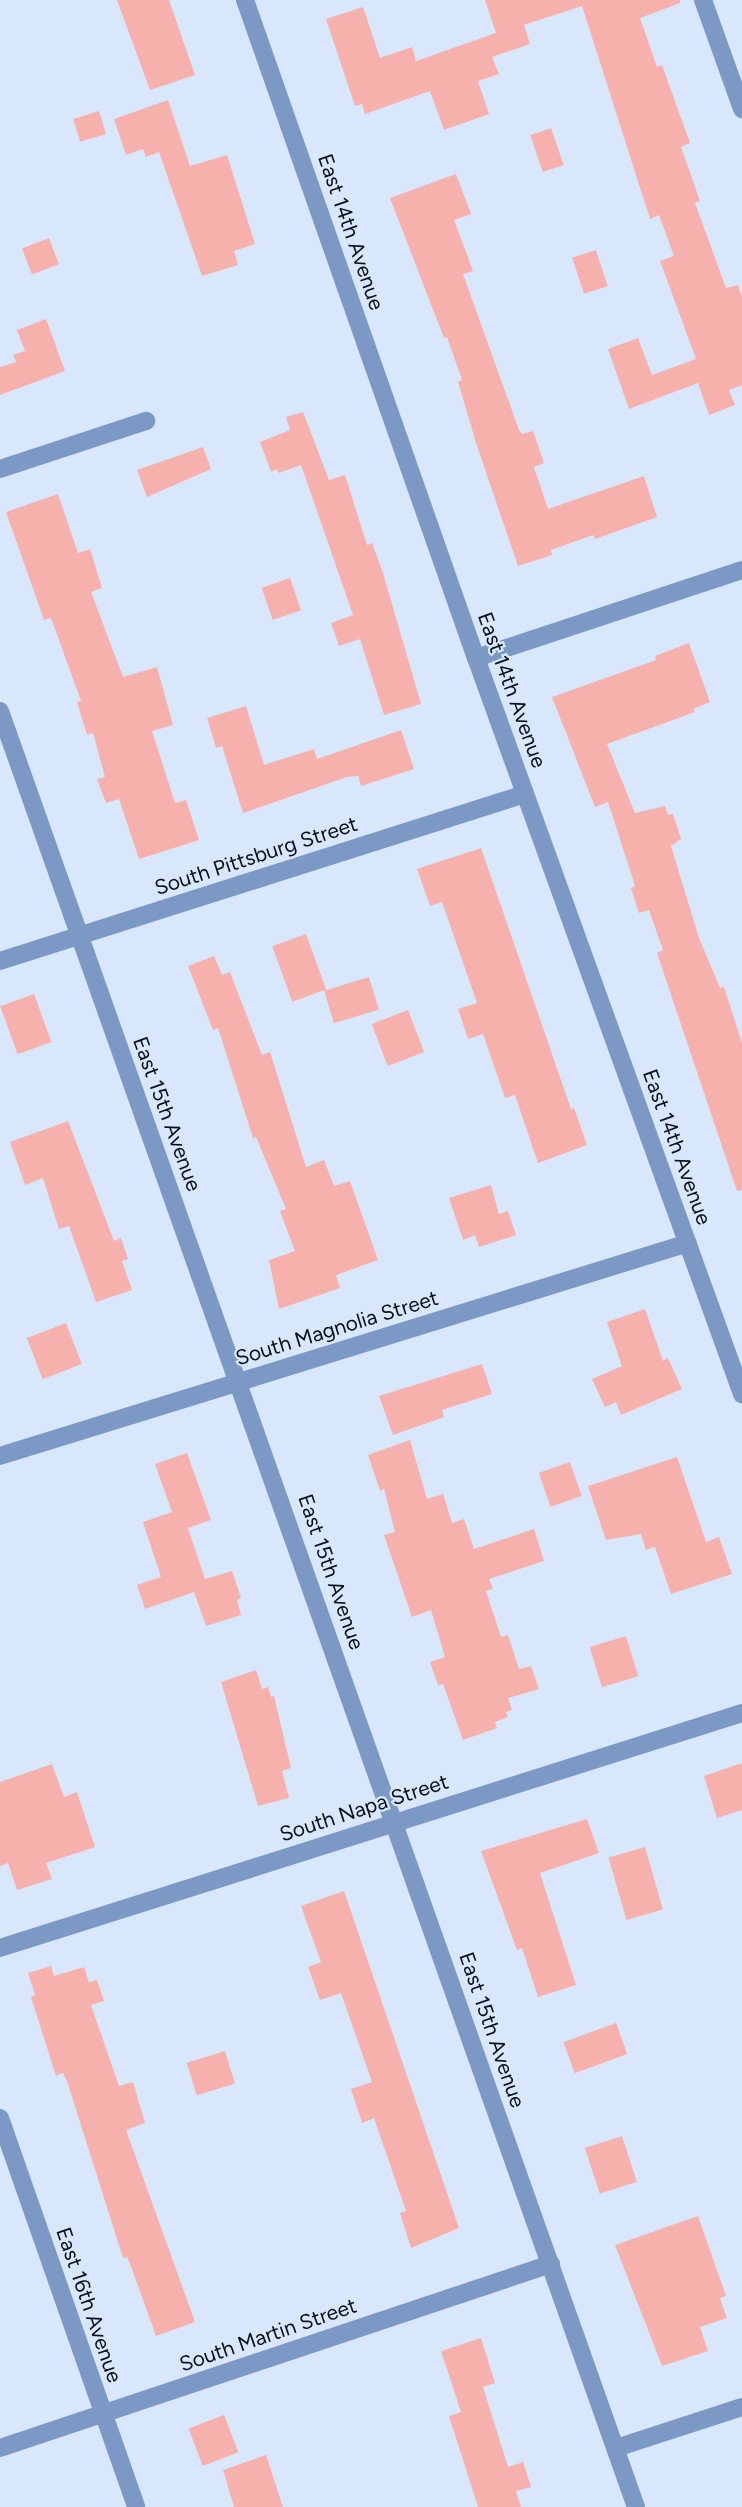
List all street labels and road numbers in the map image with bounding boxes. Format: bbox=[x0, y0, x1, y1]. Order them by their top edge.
street label: East 14th Avenue bbox=[312, 151, 390, 313]
street label: East 14th Avenue bbox=[472, 609, 552, 771]
street label: South Pittsburg Street bbox=[151, 811, 361, 901]
street label: East 15th Avenue bbox=[127, 1033, 207, 1195]
street label: East 14th Avenue bbox=[637, 1066, 717, 1228]
street label: South Magnolia Street bbox=[233, 1285, 441, 1371]
street label: East 15th Avenue bbox=[293, 1491, 369, 1653]
street label: South Napa Street bbox=[277, 1769, 451, 1847]
street label: East 15th Avenue bbox=[454, 1949, 530, 2111]
street label: East 16th Avenue bbox=[51, 2224, 127, 2386]
street label: South Martin Street bbox=[176, 2293, 360, 2377]

